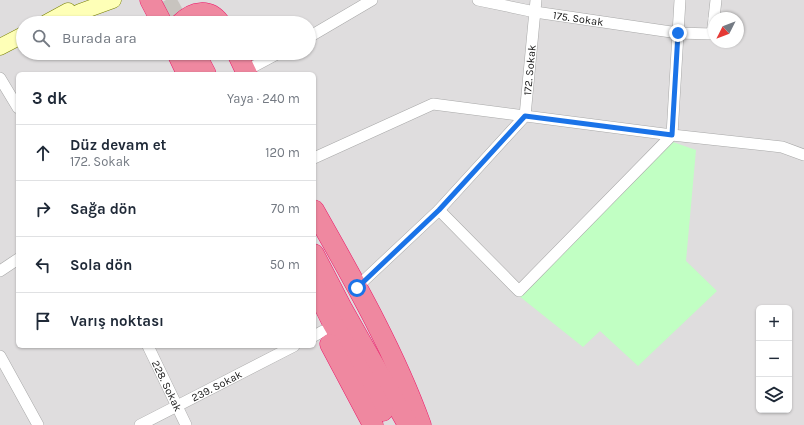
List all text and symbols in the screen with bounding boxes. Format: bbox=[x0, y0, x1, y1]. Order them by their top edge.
street label: 175. Sokak bbox=[552, 8, 604, 28]
north arrow bbox=[708, 12, 744, 48]
search box bbox=[16, 16, 316, 60]
route end bbox=[669, 24, 687, 42]
icon: search bbox=[30, 27, 52, 49]
text: Burada ara bbox=[62, 29, 137, 47]
street label: 172. Sokak bbox=[520, 44, 538, 96]
text: 3 dk bbox=[32, 88, 67, 108]
text: Yaya · 240 m bbox=[227, 91, 300, 106]
text: Düz devam et bbox=[70, 136, 167, 154]
icon: ahead bbox=[32, 142, 54, 164]
text: 120 m bbox=[265, 145, 300, 160]
text: 172. Sokak bbox=[70, 154, 130, 169]
icon: right bbox=[32, 198, 54, 220]
text: Sağa dön bbox=[70, 200, 137, 218]
text: 70 m bbox=[271, 201, 300, 216]
icon: left bbox=[32, 254, 54, 276]
text: Sola dön bbox=[70, 256, 132, 274]
text: 50 m bbox=[270, 257, 300, 272]
route start bbox=[348, 279, 366, 297]
map controls bbox=[756, 305, 792, 413]
button: + bbox=[756, 305, 792, 341]
icon: arrive bbox=[32, 310, 54, 332]
text: Varış noktası bbox=[70, 312, 164, 330]
button: − bbox=[756, 341, 792, 377]
street label: 228. Sokak bbox=[149, 358, 185, 413]
street label: 239. Sokak bbox=[189, 367, 244, 404]
button: layers bbox=[756, 377, 792, 413]

